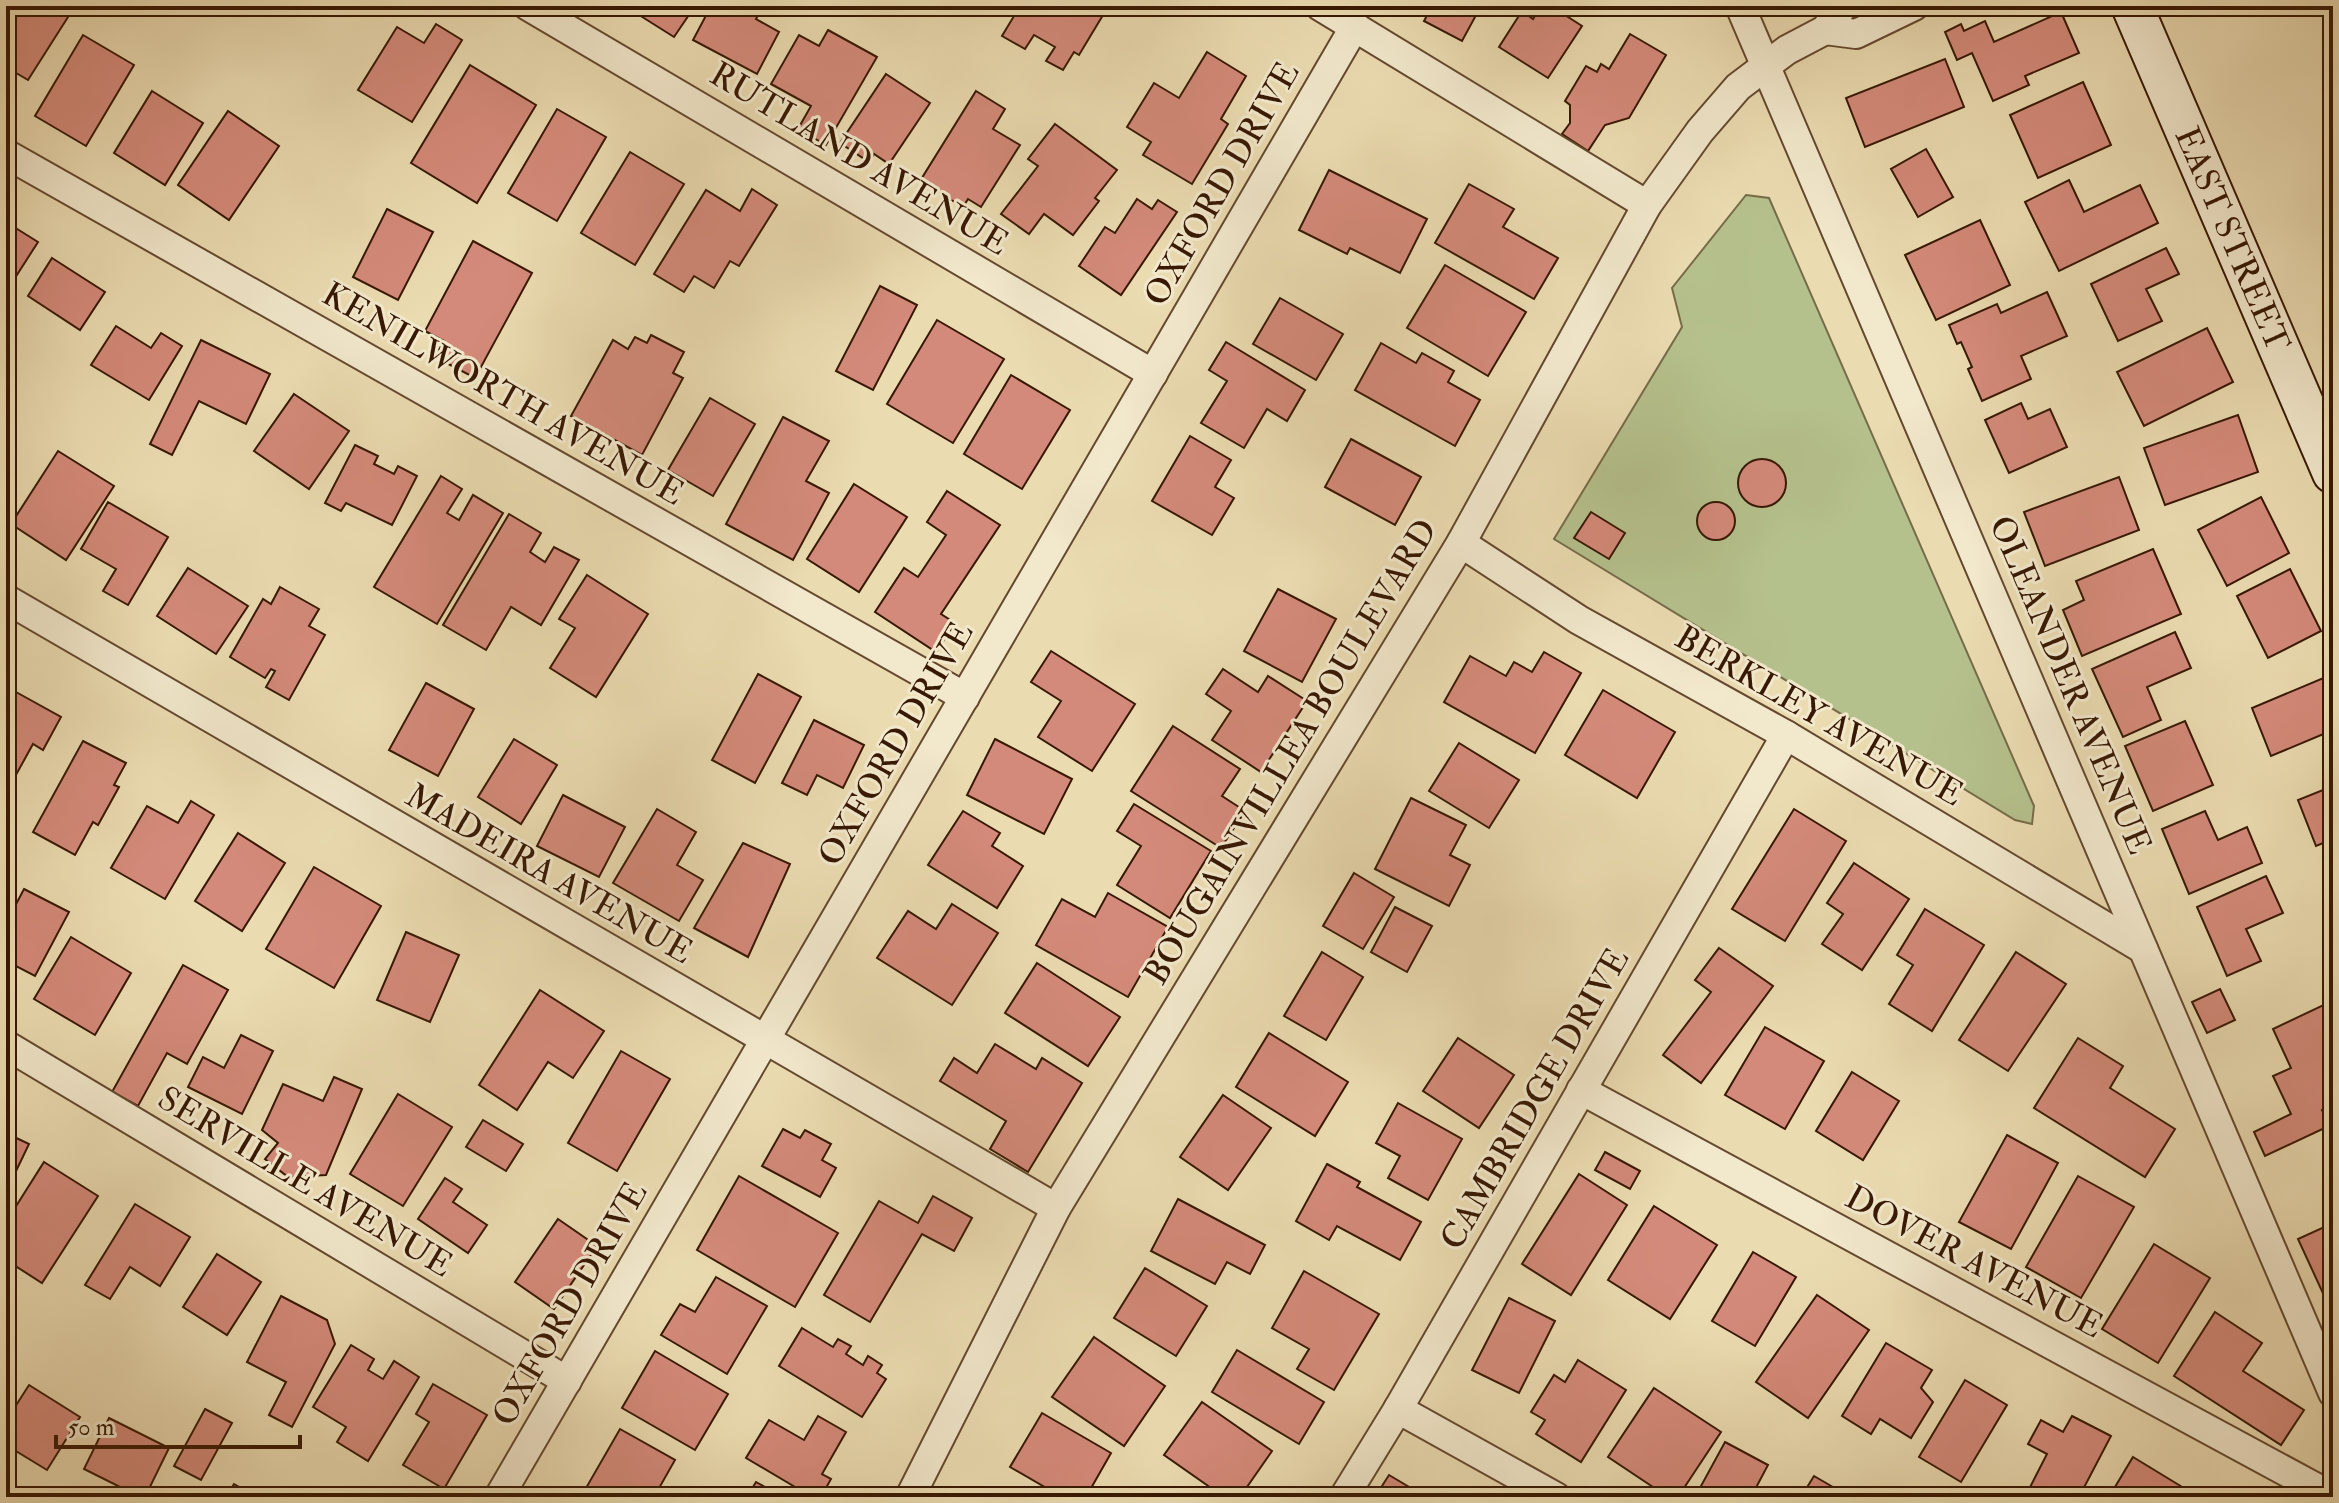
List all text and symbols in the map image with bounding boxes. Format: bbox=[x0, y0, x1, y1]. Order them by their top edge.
street label: RUTLAND AVENUE bbox=[702, 53, 1016, 265]
street label: OXFORD DRIVE bbox=[1135, 54, 1309, 314]
street label: EAST STREET bbox=[2165, 120, 2300, 358]
street label: KENILWORTH AVENUE bbox=[314, 273, 692, 515]
street label: OLEANDER AVENUE bbox=[1979, 509, 2161, 861]
street label: BOUGAINVILLEA BOULEVARD bbox=[1135, 511, 1447, 993]
street label: OXFORD DRIVE bbox=[809, 614, 983, 874]
street label: BERKLEY AVENUE bbox=[1667, 616, 1971, 816]
street label: MADEIRA AVENUE bbox=[398, 774, 700, 974]
street label: CAMBRIDGE DRIVE bbox=[1431, 940, 1639, 1258]
street label: SERVILLE AVENUE bbox=[150, 1077, 460, 1287]
street label: OXFORD DRIVE bbox=[483, 1174, 657, 1434]
street label: DOVER AVENUE bbox=[1838, 1176, 2110, 1348]
scale bar bbox=[56, 1399, 300, 1449]
text: 50 m bbox=[68, 1412, 115, 1443]

